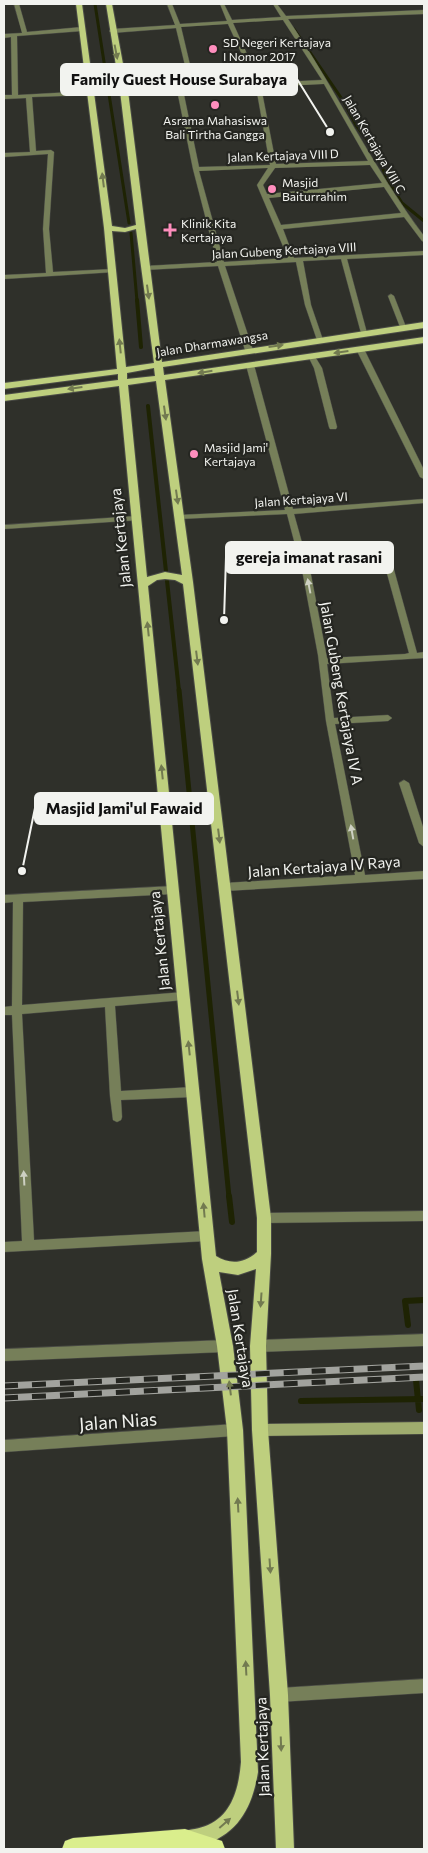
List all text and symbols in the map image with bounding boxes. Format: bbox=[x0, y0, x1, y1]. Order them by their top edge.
place label: SD Negeri Kertajaya I Nomor 2017 bbox=[223, 35, 331, 63]
marker: SD Negeri Kertajaya I Nomor 2017 bbox=[207, 43, 219, 55]
one-way arrow bbox=[113, 44, 121, 60]
callout: Family Guest House Surabaya bbox=[61, 64, 297, 95]
text: Family Guest House Surabaya bbox=[71, 69, 287, 88]
street label: Jalan Kertajaya VIII C bbox=[340, 92, 409, 196]
marker: Asrama Mahasiswa Bali Tirtha Gangga bbox=[209, 99, 221, 111]
place label: Asrama Mahasiswa Bali Tirtha Gangga bbox=[163, 113, 267, 141]
street label: Jalan Kertajaya VIII D bbox=[227, 146, 339, 165]
one-way arrow bbox=[99, 171, 107, 187]
place label: Masjid Baiturrahim bbox=[282, 175, 347, 203]
marker: Masjid Baiturrahim bbox=[266, 183, 278, 195]
place label: Klinik Kita Kertajaya bbox=[181, 216, 236, 244]
marker: Klinik Kita Kertajaya bbox=[163, 223, 177, 237]
street label: Jalan Gubeng Kertajaya VIII bbox=[211, 239, 357, 262]
one-way arrow bbox=[145, 284, 153, 300]
street label: Jalan Dharmawangsa bbox=[155, 327, 269, 360]
one-way arrow bbox=[116, 338, 124, 354]
one-way arrow bbox=[268, 342, 284, 350]
one-way arrow bbox=[333, 348, 349, 356]
one-way arrow bbox=[197, 368, 213, 376]
one-way arrow bbox=[66, 384, 82, 392]
one-way arrow bbox=[161, 406, 169, 422]
place label: Masjid Jami' Kertajaya bbox=[204, 440, 268, 468]
marker: Masjid Jami' Kertajaya bbox=[188, 448, 200, 460]
street label: Jalan Kertajaya bbox=[106, 487, 134, 589]
one-way arrow bbox=[173, 489, 181, 505]
street label: Jalan Kertajaya VI bbox=[254, 489, 348, 510]
callout: gereja imanat rasani bbox=[226, 542, 393, 573]
text: gereja imanat rasani bbox=[236, 547, 382, 566]
one-way arrow bbox=[305, 578, 313, 593]
street label: Jalan Gubeng Kertajaya IV A bbox=[317, 600, 367, 786]
one-way arrow bbox=[144, 621, 152, 637]
one-way arrow bbox=[193, 650, 201, 666]
one-way arrow bbox=[158, 763, 166, 779]
callout: Masjid Jami'ul Fawaid bbox=[35, 793, 213, 824]
text: Masjid Jami'ul Fawaid bbox=[45, 798, 203, 817]
one-way arrow bbox=[348, 824, 356, 839]
one-way arrow bbox=[215, 829, 223, 845]
street label: Jalan Kertajaya IV Raya bbox=[247, 852, 401, 880]
street label: Jalan Kertajaya bbox=[145, 890, 173, 992]
one-way arrow bbox=[234, 990, 242, 1006]
one-way arrow bbox=[185, 1040, 193, 1056]
one-way arrow bbox=[20, 1170, 28, 1186]
one-way arrow bbox=[200, 1202, 208, 1218]
street label: Jalan Kertajaya bbox=[224, 1287, 258, 1389]
one-way arrow bbox=[257, 1292, 265, 1308]
one-way arrow bbox=[226, 1380, 234, 1396]
street label: Jalan Nias bbox=[78, 1407, 158, 1435]
one-way arrow bbox=[234, 1497, 242, 1513]
one-way arrow bbox=[267, 1558, 275, 1574]
one-way arrow bbox=[242, 1659, 250, 1675]
street label: Jalan Kertajaya bbox=[251, 1697, 273, 1797]
one-way arrow bbox=[277, 1736, 285, 1752]
one-way arrow bbox=[218, 1818, 231, 1829]

